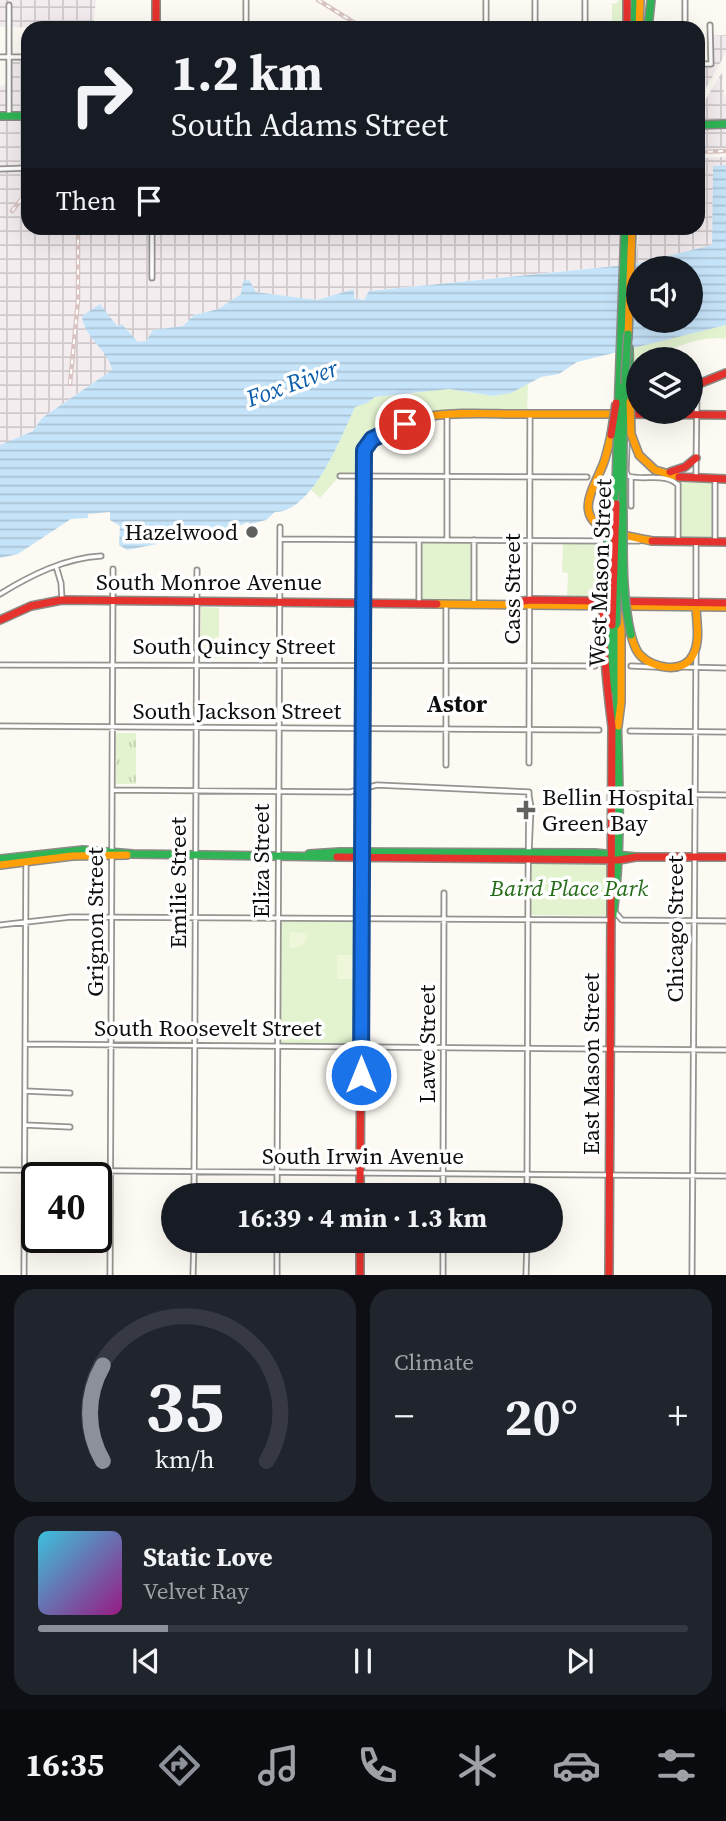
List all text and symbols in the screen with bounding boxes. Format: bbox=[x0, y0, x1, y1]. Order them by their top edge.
text: 1.2 km bbox=[171, 39, 323, 106]
icon: right bbox=[56, 49, 147, 140]
text: South Adams Street bbox=[171, 103, 448, 147]
icon: arrive bbox=[130, 182, 168, 220]
text: Then bbox=[56, 183, 116, 219]
map controls bbox=[626, 256, 703, 424]
button: sound bbox=[626, 256, 703, 333]
button: layers bbox=[626, 347, 703, 424]
water label: Fox River bbox=[241, 351, 344, 415]
pin bbox=[375, 394, 435, 454]
icon: arrive bbox=[386, 405, 424, 443]
street label: West Mason Street bbox=[581, 478, 619, 668]
place label: Hazelwood bbox=[125, 516, 238, 548]
marker: Hazelwood bbox=[244, 524, 260, 540]
street label: Cass Street bbox=[496, 533, 528, 645]
street label: South Monroe Avenue bbox=[96, 566, 322, 598]
street label: South Quincy Street bbox=[133, 630, 336, 662]
district label: Astor bbox=[427, 687, 488, 720]
street label: South Jackson Street bbox=[133, 695, 342, 727]
place label: Bellin Hospital Green Bay bbox=[542, 781, 694, 839]
marker: Bellin Hospital Green Bay bbox=[516, 800, 536, 820]
street label: Eliza Street bbox=[245, 803, 277, 918]
street label: Emilie Street bbox=[162, 817, 194, 949]
street label: Grignon Street bbox=[79, 847, 111, 997]
street label: Chicago Street bbox=[659, 855, 691, 1003]
park label: Baird Place Park bbox=[489, 872, 648, 904]
street label: East Mason Street bbox=[575, 973, 607, 1155]
street label: Lawe Street bbox=[411, 984, 443, 1103]
street label: South Roosevelt Street bbox=[94, 1012, 322, 1044]
position arrow bbox=[324, 1038, 398, 1112]
street label: South Irwin Avenue bbox=[262, 1140, 464, 1172]
speed limit sign: 40 bbox=[21, 1162, 112, 1253]
text: 16:39 · 4 min · 1.3 km bbox=[237, 1200, 487, 1236]
text: Climate bbox=[394, 1346, 474, 1378]
text: 35 bbox=[146, 1357, 224, 1456]
text: 20° bbox=[504, 1381, 578, 1452]
text: − bbox=[394, 1390, 414, 1442]
text: + bbox=[668, 1390, 688, 1442]
text: km/h bbox=[155, 1442, 215, 1476]
text: Static Love bbox=[143, 1539, 272, 1575]
text: Velvet Ray bbox=[143, 1575, 249, 1607]
icon: previous bbox=[127, 1642, 165, 1680]
icon: pause bbox=[344, 1642, 382, 1680]
icon: next bbox=[561, 1642, 599, 1680]
icon: directions bbox=[155, 1741, 204, 1790]
icon: music bbox=[254, 1741, 303, 1790]
icon: phone bbox=[353, 1741, 402, 1790]
icon: climate bbox=[453, 1741, 502, 1790]
icon: car bbox=[552, 1741, 601, 1790]
icon: filters bbox=[652, 1741, 701, 1790]
text: 16:35 bbox=[25, 1743, 104, 1787]

